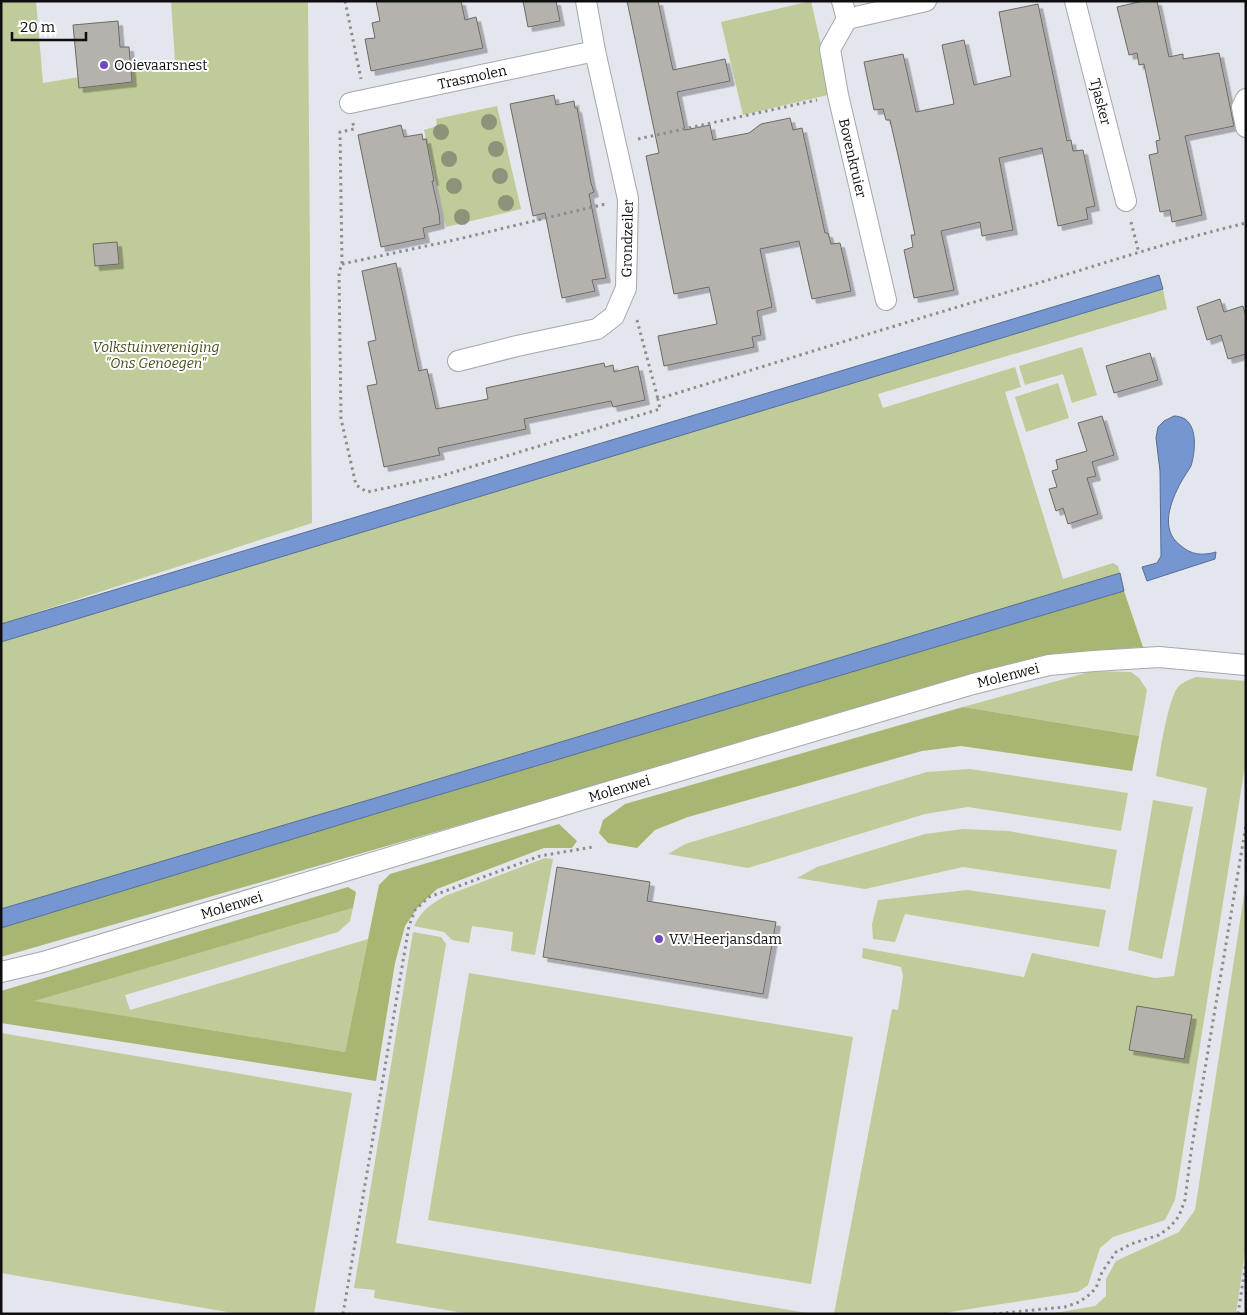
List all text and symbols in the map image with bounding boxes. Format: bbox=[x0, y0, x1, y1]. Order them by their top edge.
scale bar bbox=[12, 10, 86, 42]
text: 20 m bbox=[20, 18, 56, 36]
place label: Ooievaarsnest bbox=[114, 57, 207, 74]
marker: Ooievaarsnest bbox=[98, 59, 110, 71]
street label: Trasmolen bbox=[436, 62, 509, 93]
street label: Tjasker bbox=[1086, 77, 1114, 127]
street label: Bovenkruier bbox=[835, 117, 870, 200]
street label: Grondzeiler bbox=[618, 199, 637, 278]
park label: Volkstuinvereniging "Ons Genoegen" bbox=[93, 339, 219, 372]
street label: Molenwei bbox=[975, 660, 1041, 692]
street label: Molenwei bbox=[587, 772, 652, 806]
street label: Molenwei bbox=[199, 888, 264, 923]
place label: V.V. Heerjansdam bbox=[669, 931, 782, 948]
marker: V.V. Heerjansdam bbox=[653, 933, 665, 945]

